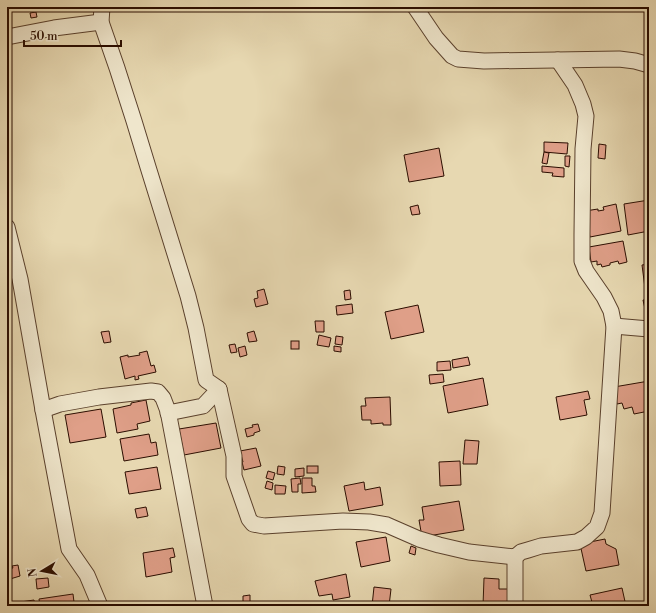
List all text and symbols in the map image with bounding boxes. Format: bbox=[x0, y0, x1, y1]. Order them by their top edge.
scale bar bbox=[24, 22, 121, 48]
text: 50 m bbox=[30, 29, 58, 44]
north arrow bbox=[22, 551, 62, 591]
text: N bbox=[25, 567, 41, 578]

